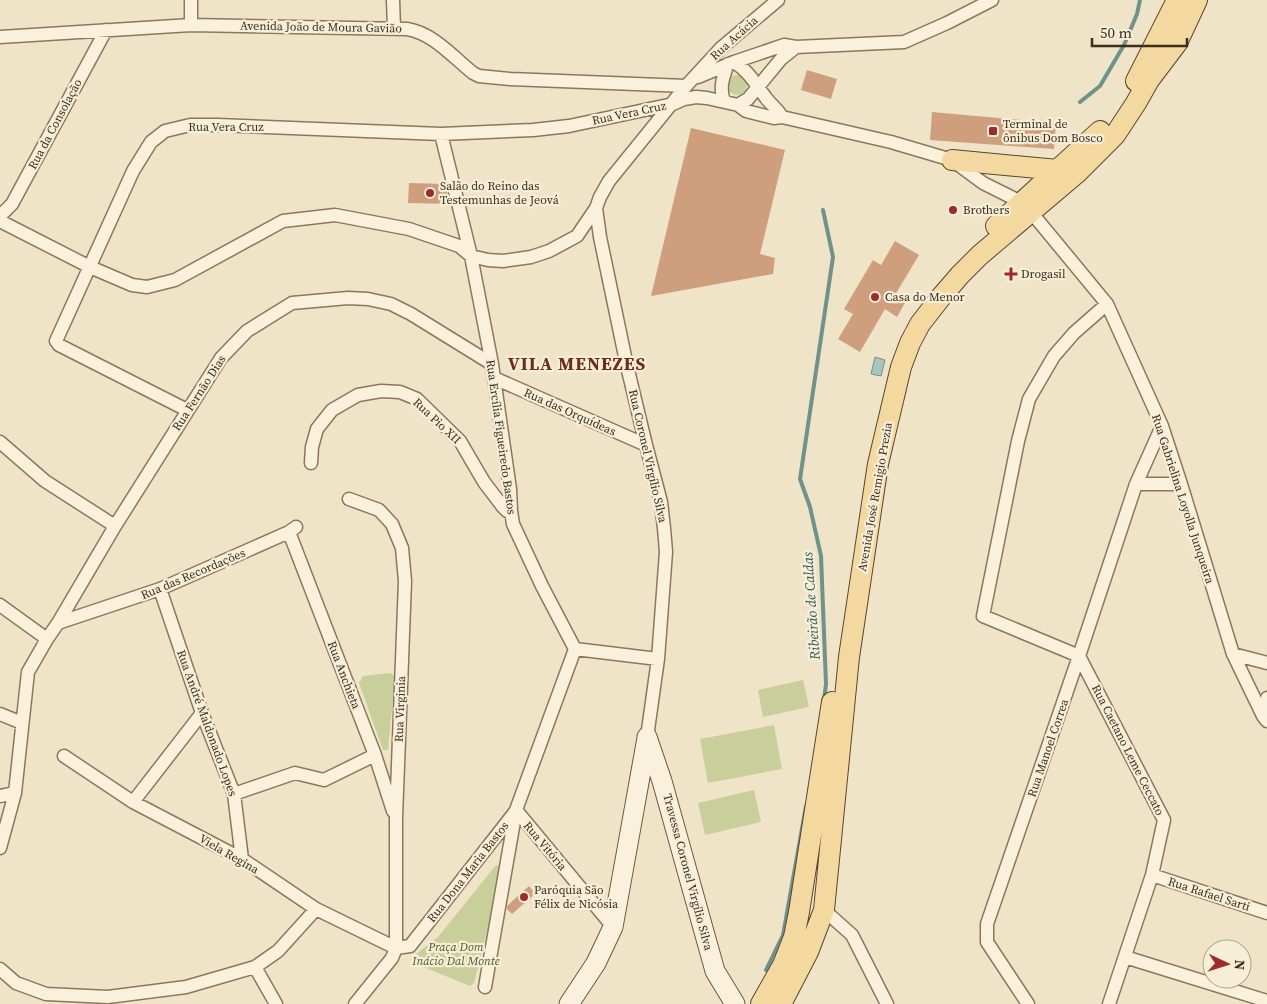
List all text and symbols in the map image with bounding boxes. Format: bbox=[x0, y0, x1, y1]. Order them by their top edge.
street label: Rua Acácia bbox=[707, 12, 762, 64]
scale bar bbox=[1092, 15, 1187, 47]
street label: Avenida João de Moura Gavião bbox=[240, 18, 403, 36]
text: 50 m bbox=[1100, 22, 1132, 43]
street label: Rua da Consolação bbox=[24, 76, 86, 172]
street label: Rua Vera Cruz bbox=[590, 97, 668, 129]
place label: Terminal de ônibus Dom Bosco bbox=[1003, 116, 1103, 146]
street label: Rua Vera Cruz bbox=[188, 119, 264, 135]
marker: Terminal de ônibus Dom Bosco bbox=[987, 125, 999, 137]
place label: Salão do Reino das Testemunhas de Jeová bbox=[440, 178, 560, 208]
marker: Salão do Reino das Testemunhas de Jeová bbox=[424, 187, 436, 199]
place label: Brothers bbox=[963, 202, 1009, 218]
marker: Brothers bbox=[947, 204, 959, 216]
place label: Drogasil bbox=[1021, 266, 1066, 282]
marker: Drogasil bbox=[1005, 268, 1017, 280]
place label: Casa do Menor bbox=[885, 289, 965, 305]
marker: Casa do Menor bbox=[869, 291, 881, 303]
district label: VILA MENEZES bbox=[508, 351, 646, 376]
street label: Rua Fernão Dias bbox=[168, 352, 230, 434]
street label: Rua Ercília Figueiredo Bastos bbox=[482, 359, 520, 515]
street label: Rua das Orquídeas bbox=[521, 385, 619, 439]
street label: Rua Coronel Virgílio Silva bbox=[625, 388, 671, 525]
street label: Rua Pio XII bbox=[409, 395, 465, 447]
street label: Rua Gabrielina Loyolla Junqueira bbox=[1148, 412, 1218, 587]
street label: Avenida José Remigio Prezia bbox=[854, 420, 896, 573]
street label: Rua das Recordações bbox=[138, 545, 248, 603]
water label: Ribeirão de Caldas bbox=[797, 551, 825, 662]
street label: Rua Anchieta bbox=[324, 639, 365, 712]
street label: Rua André Maldonado Lopes bbox=[173, 648, 241, 798]
street label: Rua Virginia bbox=[391, 675, 409, 742]
street label: Rua Caetano Leme Ceccato bbox=[1088, 682, 1168, 819]
street label: Rua Manoel Correa bbox=[1024, 696, 1073, 799]
street label: Travessa Coronel Virgílio Silva bbox=[659, 792, 717, 953]
street label: Rua Dona Maria Bastos bbox=[424, 818, 512, 926]
street label: Rua Vitória bbox=[520, 818, 571, 875]
street label: Viela Regina bbox=[196, 830, 263, 878]
street label: Rua Rafael Sarti bbox=[1166, 873, 1252, 915]
place label: Paróquia São Félix de Nicósia bbox=[534, 882, 619, 912]
marker: Paróquia São Félix de Nicósia bbox=[518, 891, 530, 903]
park label: Praça Dom Inácio Dal Monte bbox=[411, 939, 500, 969]
north arrow bbox=[1202, 939, 1252, 989]
text: N bbox=[1230, 959, 1250, 971]

